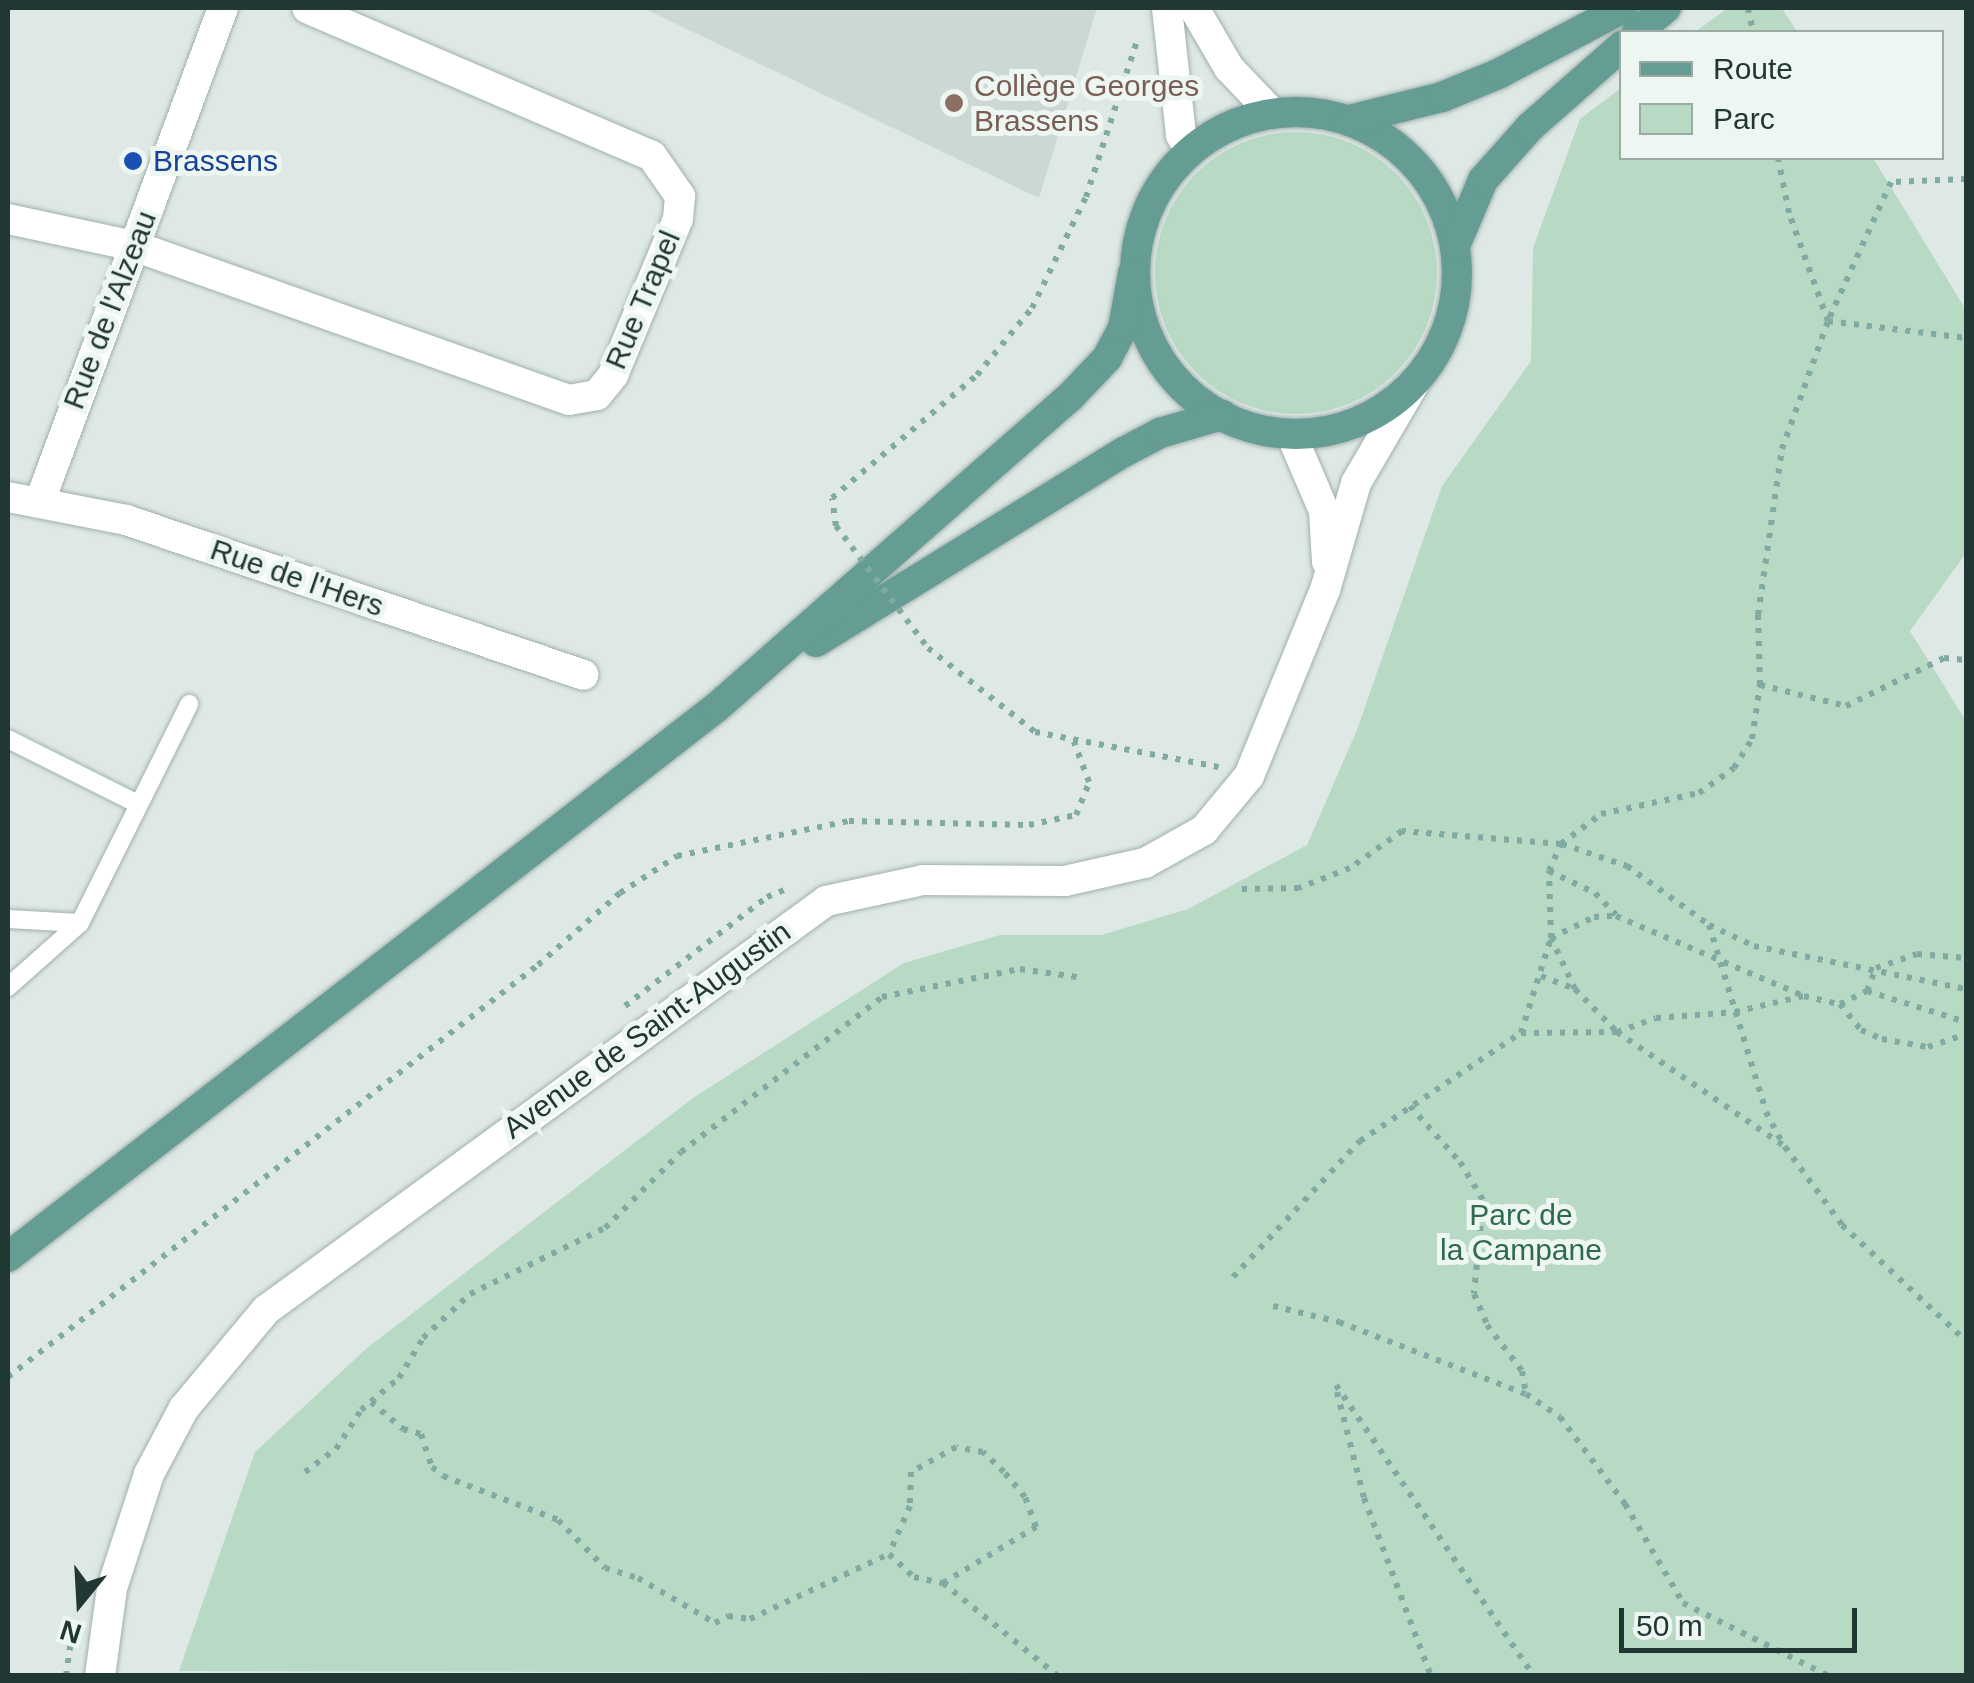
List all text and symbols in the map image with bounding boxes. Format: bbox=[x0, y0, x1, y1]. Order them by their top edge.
legend bbox=[1619, 30, 1944, 160]
text: Route bbox=[1713, 52, 1793, 85]
place label: Collège Georges Brassens bbox=[974, 68, 1199, 138]
marker: Collège Georges Brassens bbox=[943, 92, 965, 114]
text: Parc bbox=[1713, 102, 1775, 135]
place label: Brassens bbox=[153, 143, 278, 179]
marker: Brassens bbox=[122, 150, 144, 172]
street label: Rue de l'Alzeau bbox=[56, 206, 164, 414]
street label: Rue Trapel bbox=[598, 225, 688, 375]
street label: Rue de l'Hers bbox=[206, 532, 388, 624]
street label: Avenue de Saint-Augustin bbox=[496, 914, 798, 1146]
park label: Parc de la Campane bbox=[1440, 1197, 1602, 1268]
north arrow bbox=[30, 1553, 130, 1653]
scale bar bbox=[1624, 1588, 1862, 1650]
text: 50 m bbox=[1636, 1609, 1703, 1642]
text: N bbox=[56, 1614, 85, 1650]

